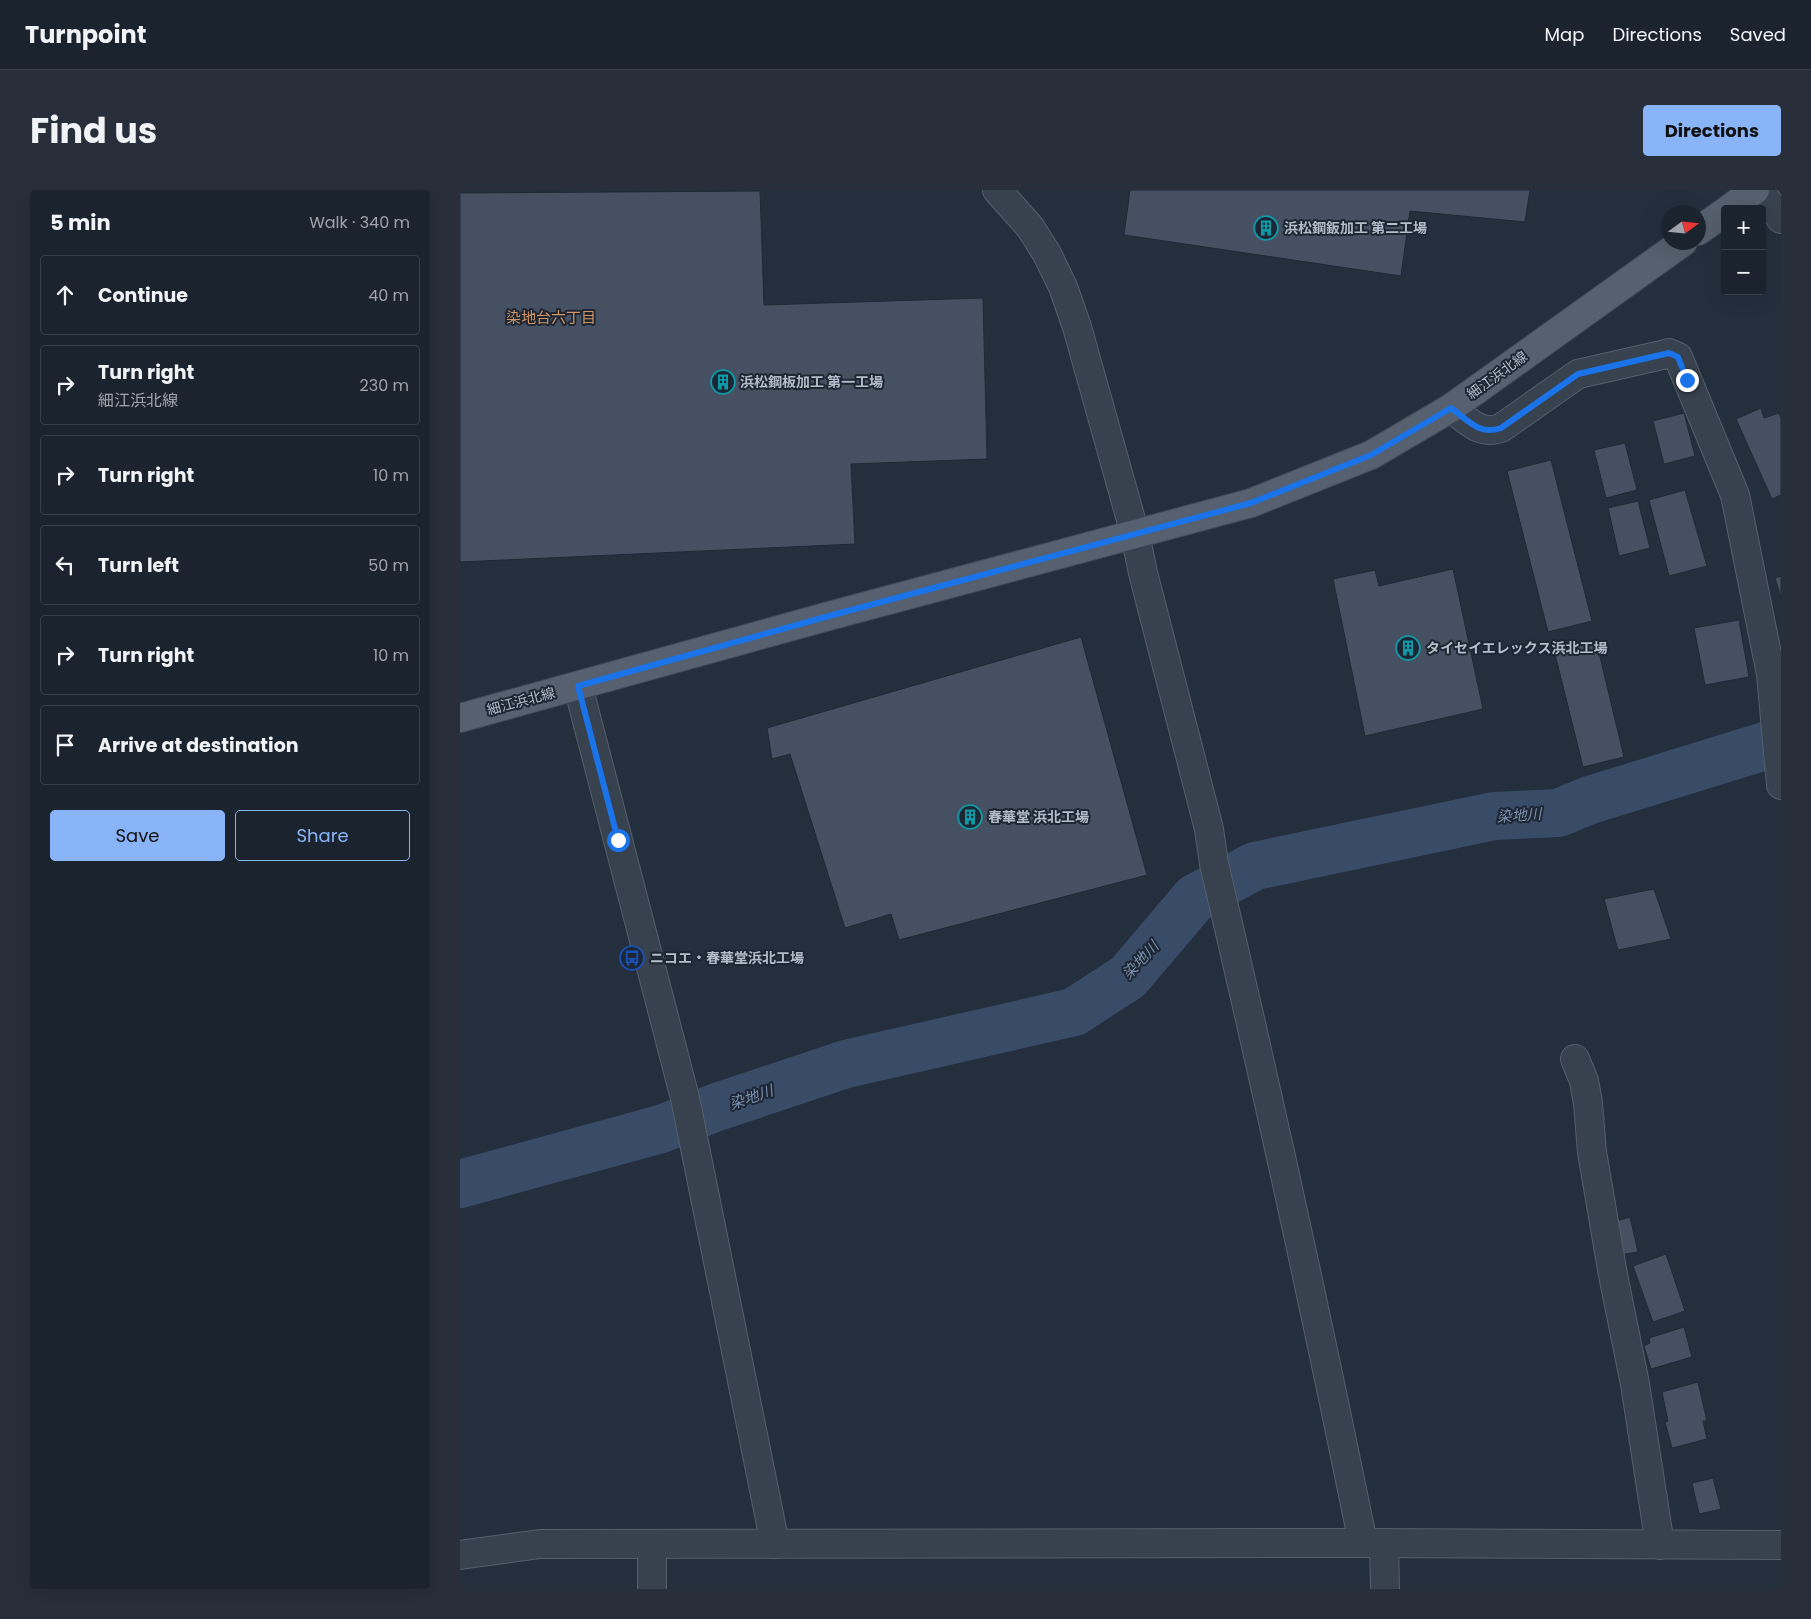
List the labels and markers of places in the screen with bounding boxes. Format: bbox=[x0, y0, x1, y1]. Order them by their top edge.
building icon: 浜松鋼鈑加工 第二工場 bbox=[1253, 215, 1279, 241]
place label: 浜松鋼鈑加工 第二工場 bbox=[1284, 218, 1427, 238]
building icon: 浜松鋼板加工 第一工場 bbox=[710, 369, 736, 395]
place label: 浜松鋼板加工 第一工場 bbox=[740, 372, 883, 392]
building icon: タイセイエレックス浜北工場 bbox=[1395, 635, 1421, 661]
place label: タイセイエレックス浜北工場 bbox=[1426, 638, 1607, 658]
building icon: 春華堂 浜北工場 bbox=[957, 804, 983, 830]
place label: 春華堂 浜北工場 bbox=[988, 807, 1089, 827]
bus stop icon: ニコエ・春華堂浜北工場 bbox=[619, 945, 645, 971]
place label: ニコエ・春華堂浜北工場 bbox=[650, 948, 804, 968]

